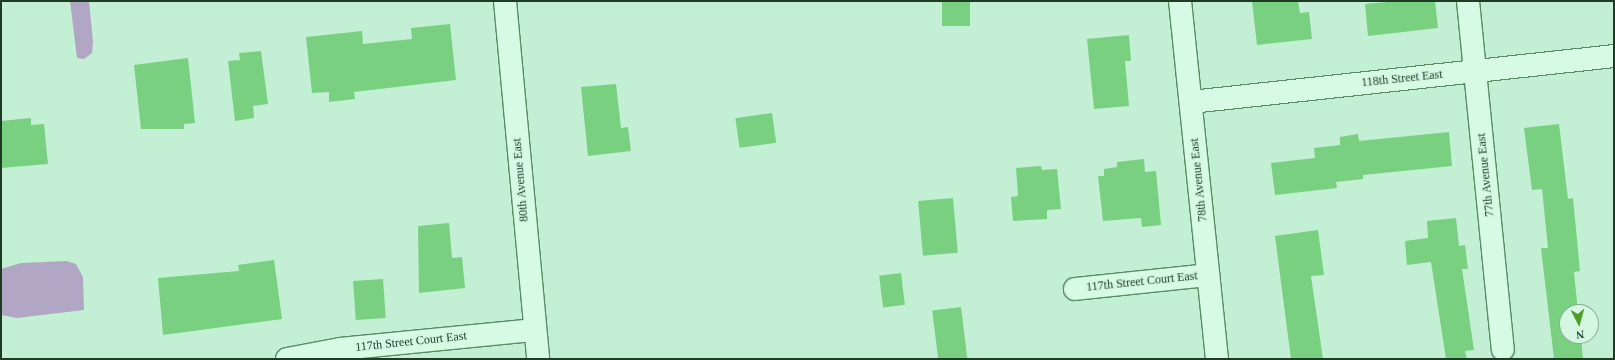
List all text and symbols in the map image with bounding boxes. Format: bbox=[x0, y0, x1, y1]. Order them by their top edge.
street label: 118th Street East bbox=[1361, 68, 1443, 90]
street label: 77th Avenue East bbox=[1474, 132, 1498, 218]
street label: 80th Avenue East bbox=[510, 137, 532, 223]
street label: 78th Avenue East bbox=[1187, 137, 1211, 223]
street label: 117th Street Court East bbox=[1086, 269, 1198, 295]
north arrow bbox=[1559, 304, 1599, 344]
street label: 117th Street Court East bbox=[355, 329, 467, 355]
text: N bbox=[1576, 329, 1585, 341]

